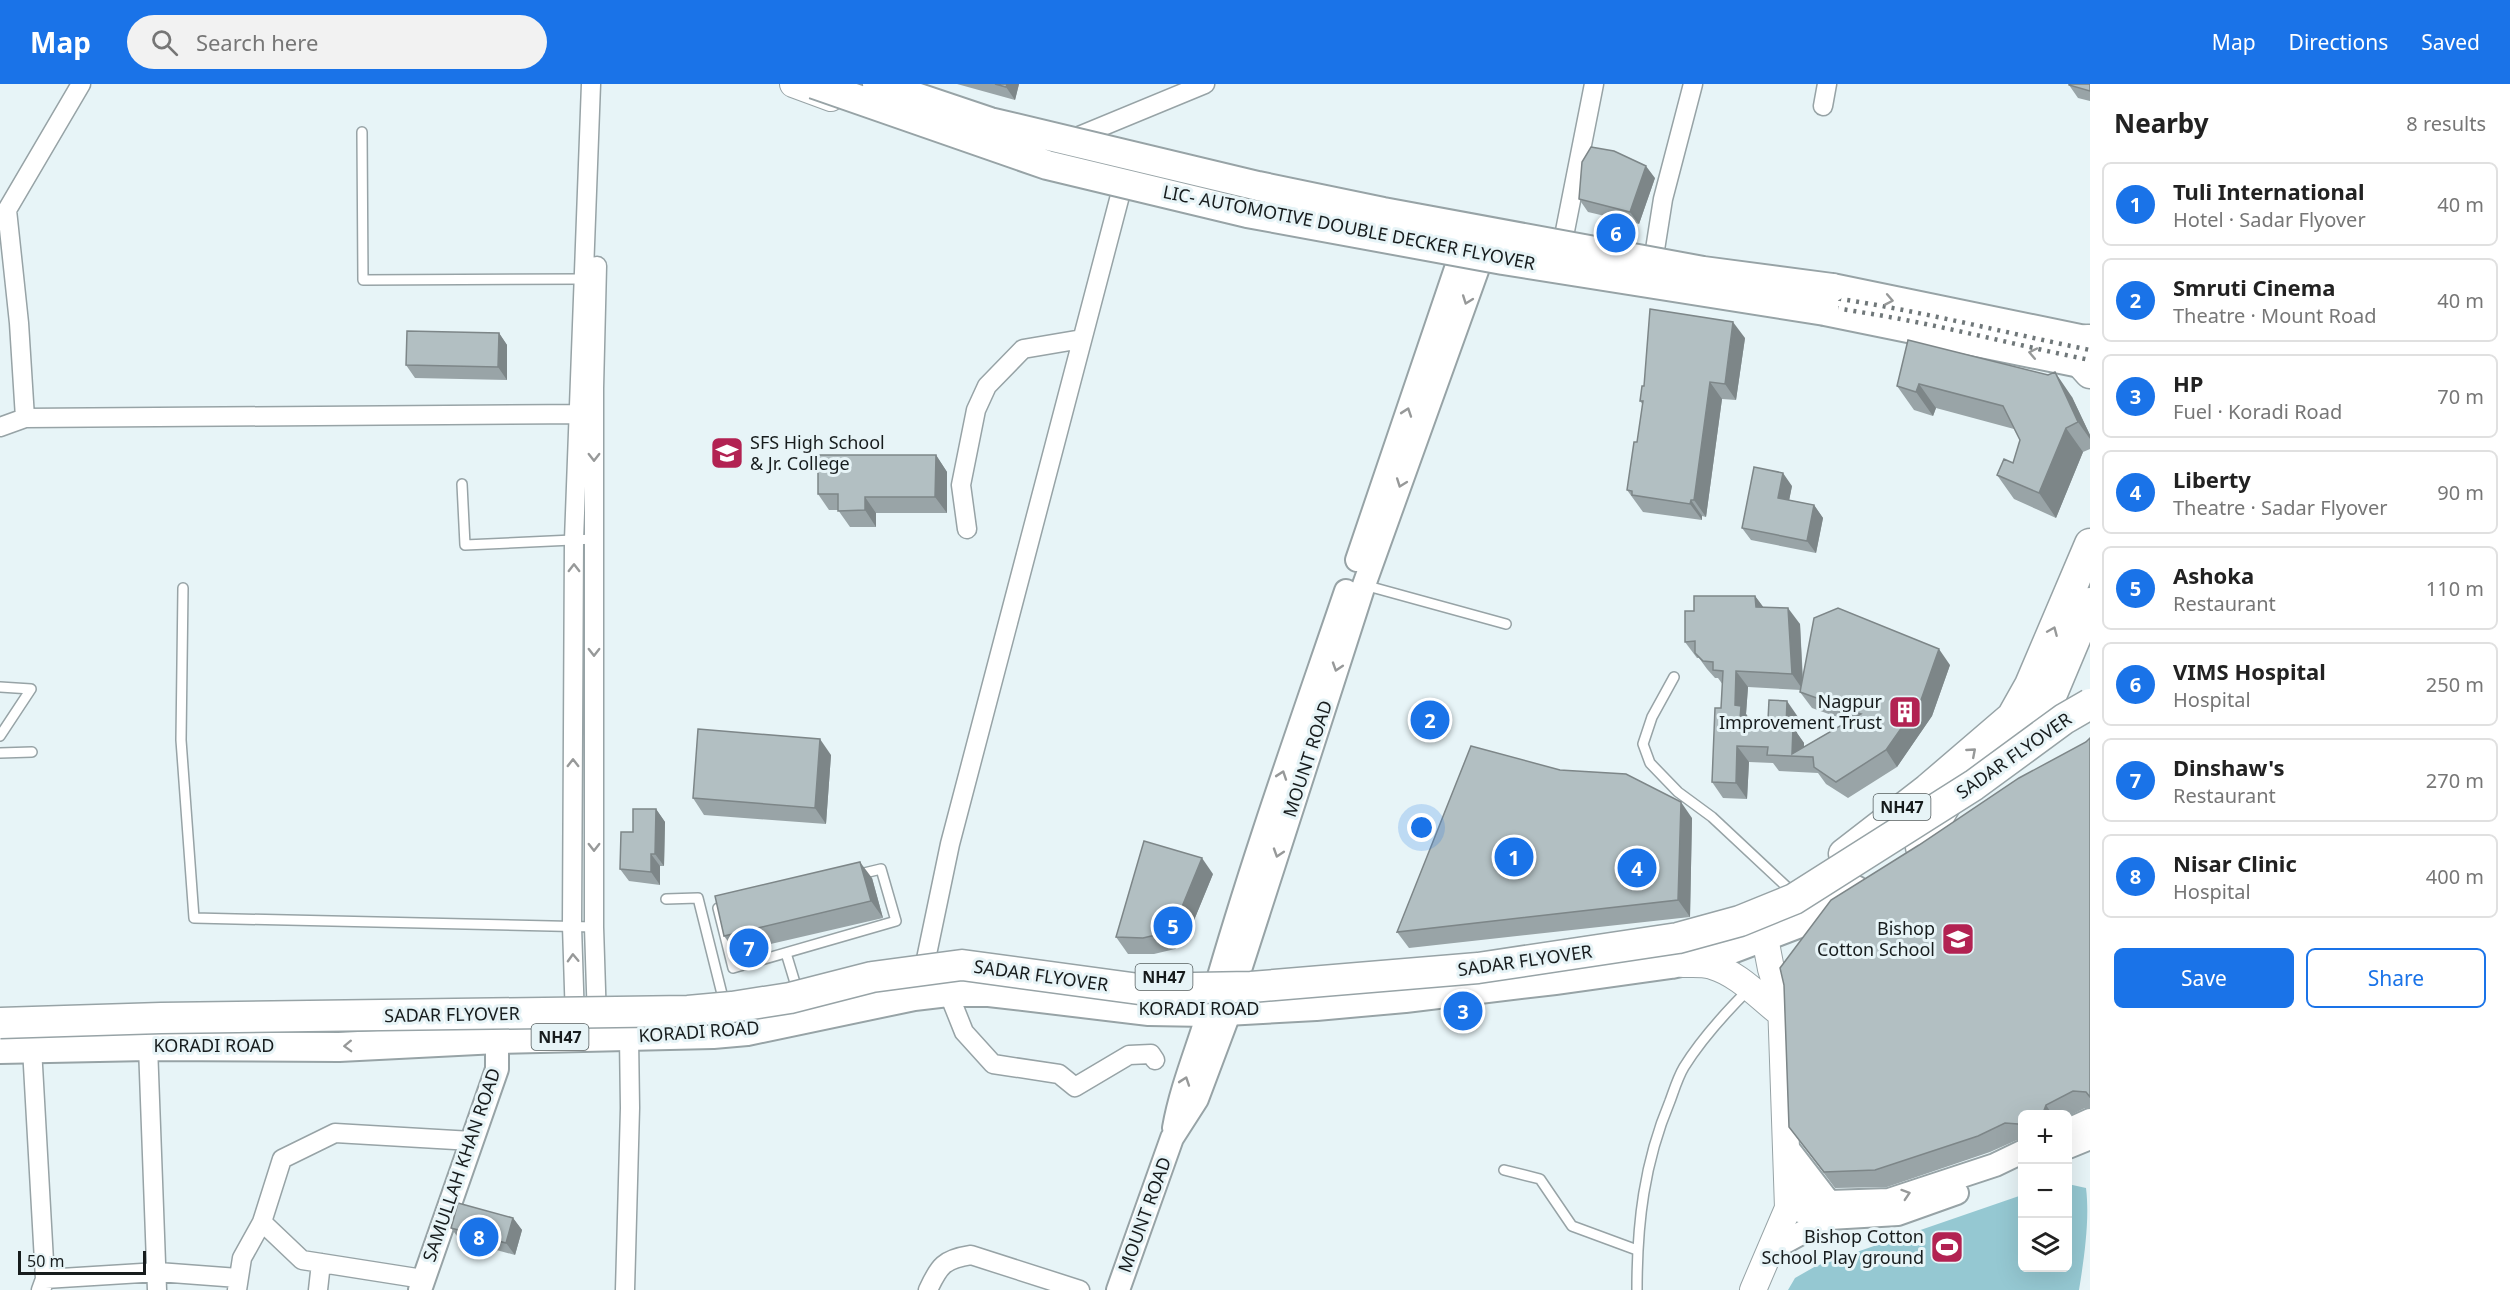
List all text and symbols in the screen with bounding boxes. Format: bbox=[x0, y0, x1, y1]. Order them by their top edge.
search box bbox=[127, 15, 547, 69]
text: Map bbox=[30, 23, 91, 61]
icon: search bbox=[148, 26, 181, 59]
text: Search here bbox=[196, 27, 318, 57]
text: Map bbox=[2212, 28, 2256, 56]
text: Directions bbox=[2289, 28, 2388, 56]
text: Saved bbox=[2421, 28, 2480, 56]
text: Nearby bbox=[2114, 105, 2209, 141]
text: 8 results bbox=[2406, 110, 2486, 137]
text: Tuli International bbox=[2173, 176, 2365, 206]
street label: LIC- AUTOMOTIVE DOUBLE DECKER FLYOVER bbox=[1161, 179, 1537, 275]
text: 1 bbox=[2130, 191, 2141, 218]
text: 40 m bbox=[2437, 191, 2484, 218]
text: Hotel · Sadar Flyover bbox=[2173, 206, 2366, 233]
pin: 6 bbox=[1596, 210, 1636, 256]
text: Smruti Cinema bbox=[2173, 272, 2335, 302]
text: 2 bbox=[2130, 287, 2141, 314]
text: 40 m bbox=[2437, 287, 2484, 314]
one-way arrow bbox=[1884, 293, 1894, 306]
one-way arrow bbox=[1461, 294, 1474, 304]
text: Theatre · Mount Road bbox=[2173, 302, 2377, 329]
one-way arrow bbox=[2028, 348, 2038, 361]
text: HP bbox=[2173, 368, 2204, 398]
text: 3 bbox=[2130, 383, 2141, 410]
text: 70 m bbox=[2437, 383, 2484, 410]
text: Fuel · Koradi Road bbox=[2173, 398, 2342, 425]
one-way arrow bbox=[1400, 407, 1413, 418]
place label: SFS High School & Jr. College bbox=[750, 430, 885, 475]
school or university icon: SFS High School & Jr. College bbox=[709, 435, 745, 471]
one-way arrow bbox=[588, 453, 600, 462]
text: Liberty bbox=[2173, 464, 2251, 494]
one-way arrow bbox=[1395, 477, 1408, 488]
text: 4 bbox=[2130, 479, 2141, 506]
text: 90 m bbox=[2437, 479, 2484, 506]
text: Theatre · Sadar Flyover bbox=[2173, 494, 2387, 521]
text: Ashoka bbox=[2173, 560, 2254, 590]
one-way arrow bbox=[568, 563, 580, 572]
text: 5 bbox=[2130, 575, 2141, 602]
text: 110 m bbox=[2426, 575, 2484, 602]
text: Restaurant bbox=[2173, 590, 2276, 617]
one-way arrow bbox=[2046, 627, 2058, 638]
one-way arrow bbox=[588, 648, 600, 657]
text: VIMS Hospital bbox=[2173, 656, 2326, 686]
one-way arrow bbox=[1332, 661, 1345, 672]
text: 6 bbox=[2130, 671, 2141, 698]
text: 250 m bbox=[2426, 671, 2484, 698]
text: Hospital bbox=[2173, 686, 2251, 713]
place label: Nagpur Improvement Trust bbox=[1719, 689, 1883, 734]
building icon: Nagpur Improvement Trust bbox=[1887, 694, 1923, 730]
street label: MOUNT ROAD bbox=[1277, 697, 1337, 820]
pin: 2 bbox=[1410, 698, 1450, 742]
street label: SADAR FLYOVER bbox=[1951, 706, 2076, 804]
one-way arrow bbox=[1965, 748, 1976, 759]
text: Dinshaw's bbox=[2173, 752, 2284, 782]
one-way arrow bbox=[567, 758, 579, 767]
text: 7 bbox=[2130, 767, 2141, 794]
text: 270 m bbox=[2426, 767, 2484, 794]
one-way arrow bbox=[1275, 770, 1288, 781]
text: Restaurant bbox=[2173, 782, 2276, 809]
road number: NH47 bbox=[1874, 794, 1930, 820]
your location bbox=[1407, 813, 1436, 842]
pin: 1 bbox=[1494, 834, 1534, 880]
one-way arrow bbox=[588, 843, 600, 852]
pin: 4 bbox=[1618, 846, 1656, 890]
one-way arrow bbox=[1272, 847, 1285, 858]
text: Nisar Clinic bbox=[2173, 848, 2297, 878]
text: 8 bbox=[2130, 863, 2141, 890]
text: 400 m bbox=[2426, 863, 2484, 890]
text: Hospital bbox=[2173, 878, 2251, 905]
pin: 5 bbox=[1154, 904, 1192, 948]
place label: Bishop Cotton School bbox=[1817, 916, 1935, 961]
school or university icon: Bishop Cotton School bbox=[1940, 921, 1976, 957]
pin: 7 bbox=[730, 926, 768, 970]
street label: SADAR FLYOVER bbox=[1456, 939, 1594, 981]
button: Save bbox=[2114, 948, 2294, 1008]
button: Share bbox=[2306, 948, 2486, 1008]
one-way arrow bbox=[567, 953, 579, 962]
street label: SADAR FLYOVER bbox=[972, 954, 1110, 996]
road number: NH47 bbox=[1136, 964, 1192, 990]
pin: 3 bbox=[1444, 988, 1482, 1034]
street label: KORADI ROAD bbox=[1139, 996, 1260, 1020]
street label: SADAR FLYOVER bbox=[384, 1001, 520, 1027]
street label: KORADI ROAD bbox=[638, 1015, 760, 1047]
road number: NH47 bbox=[532, 1024, 588, 1050]
street label: KORADI ROAD bbox=[154, 1033, 275, 1057]
one-way arrow bbox=[343, 1040, 352, 1053]
street label: SAMULLAH KHAN ROAD bbox=[417, 1065, 505, 1265]
one-way arrow bbox=[1177, 1076, 1190, 1087]
map controls bbox=[2018, 1110, 2072, 1272]
button: + bbox=[2018, 1110, 2072, 1164]
street label: MOUNT ROAD bbox=[1112, 1153, 1176, 1276]
button: − bbox=[2018, 1164, 2072, 1218]
one-way arrow bbox=[1900, 1189, 1911, 1201]
pin: 8 bbox=[460, 1214, 498, 1260]
button: layers bbox=[2018, 1218, 2072, 1272]
place label: Bishop Cotton School Play ground bbox=[1761, 1224, 1924, 1269]
sports icon: Bishop Cotton School Play ground bbox=[1929, 1229, 1965, 1265]
scale bar bbox=[18, 1248, 146, 1276]
text: 50 m bbox=[27, 1250, 64, 1272]

